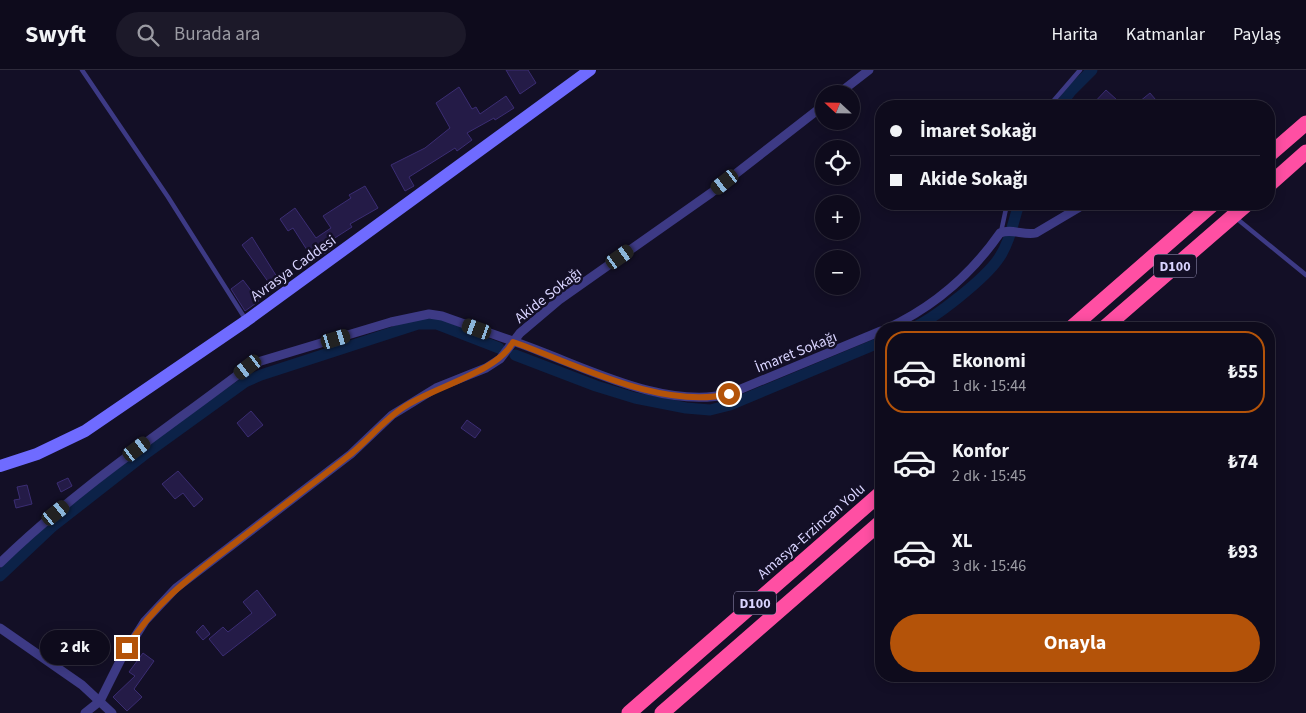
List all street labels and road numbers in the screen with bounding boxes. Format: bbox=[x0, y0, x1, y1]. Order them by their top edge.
street label: Avrasya Caddesi bbox=[246, 230, 340, 307]
road number: D100 bbox=[1154, 255, 1196, 278]
street label: Akide Sokağı bbox=[510, 262, 586, 328]
street label: İmaret Sokağı bbox=[752, 327, 840, 378]
street label: Amasya-Erzincan Yolu bbox=[753, 479, 870, 584]
road number: D100 bbox=[734, 592, 776, 614]

